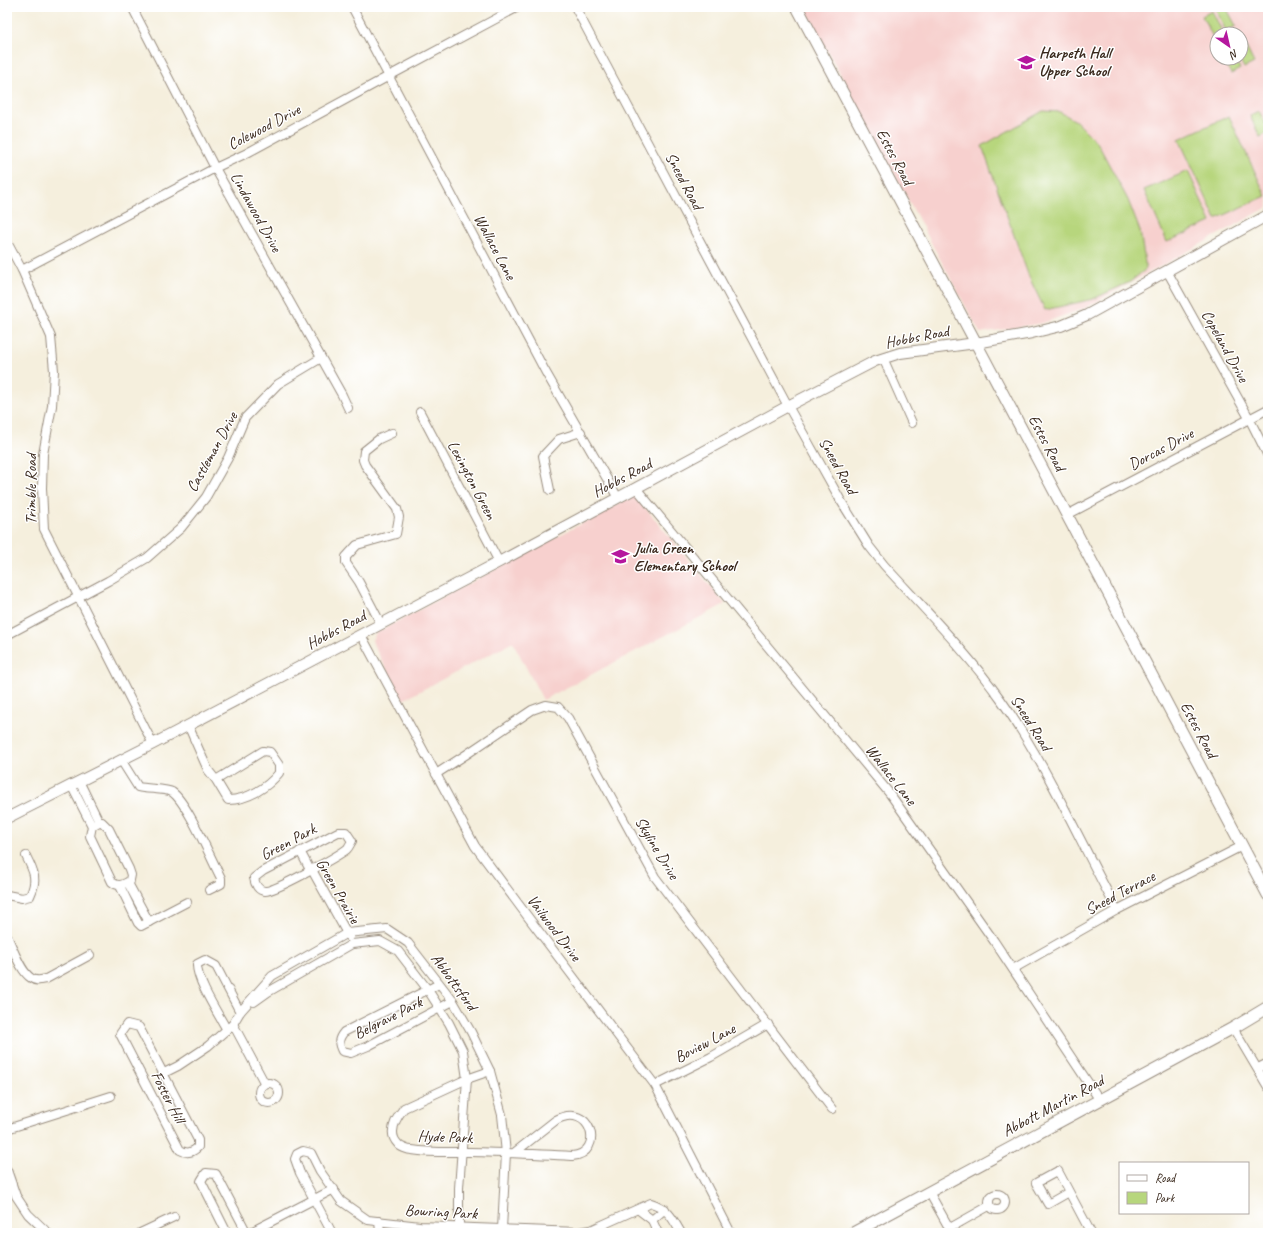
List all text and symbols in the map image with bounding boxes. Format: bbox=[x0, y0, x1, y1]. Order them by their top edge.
north arrow bbox=[1209, 26, 1249, 66]
place label: Harpeth Hall Upper School bbox=[1039, 43, 1114, 81]
text: N bbox=[1226, 47, 1241, 63]
school or university icon: Harpeth Hall Upper School bbox=[1016, 52, 1036, 72]
street label: Colewood Drive bbox=[224, 99, 305, 154]
street label: Estes Road bbox=[872, 126, 919, 191]
street label: Sneed Road bbox=[661, 149, 709, 216]
street label: Lindawood Drive bbox=[226, 169, 287, 257]
street label: Wallace Lane bbox=[469, 211, 521, 285]
street label: Copeland Drive bbox=[1197, 306, 1254, 387]
street label: Hobbs Road bbox=[883, 321, 953, 353]
street label: Castleman Drive bbox=[182, 407, 243, 496]
street label: Estes Road bbox=[1024, 412, 1071, 477]
street label: Dorcas Drive bbox=[1125, 423, 1199, 474]
street label: Sneed Road bbox=[814, 434, 863, 500]
street label: Lexington Green bbox=[443, 437, 502, 524]
street label: Trimble Road bbox=[21, 451, 41, 524]
street label: Hobbs Road bbox=[589, 453, 658, 502]
place label: Julia Green Elementary School bbox=[633, 538, 739, 576]
school or university icon: Julia Green Elementary School bbox=[611, 547, 631, 567]
street label: Hobbs Road bbox=[303, 605, 372, 654]
street label: Sneed Road bbox=[1006, 691, 1057, 757]
street label: Estes Road bbox=[1176, 699, 1223, 764]
street label: Wallace Lane bbox=[861, 741, 922, 811]
street label: Skyline Drive bbox=[630, 813, 684, 885]
street label: Green Park bbox=[257, 819, 320, 865]
street label: Green Prairie bbox=[311, 855, 365, 929]
street label: Sneed Terrace bbox=[1082, 865, 1160, 920]
street label: Vailwood Drive bbox=[523, 891, 587, 967]
street label: Abbottsford bbox=[427, 949, 483, 1017]
street label: Belgrave Park bbox=[350, 992, 427, 1044]
street label: Boview Lane bbox=[671, 1018, 740, 1067]
street label: Foster Hill bbox=[146, 1068, 191, 1129]
street label: Abbott Martin Road bbox=[999, 1070, 1109, 1141]
street label: Hyde Park bbox=[417, 1126, 474, 1148]
legend bbox=[1119, 1162, 1249, 1214]
text: Road bbox=[1155, 1170, 1177, 1186]
text: Park bbox=[1155, 1190, 1176, 1206]
street label: Bowring Park bbox=[404, 1200, 479, 1224]

